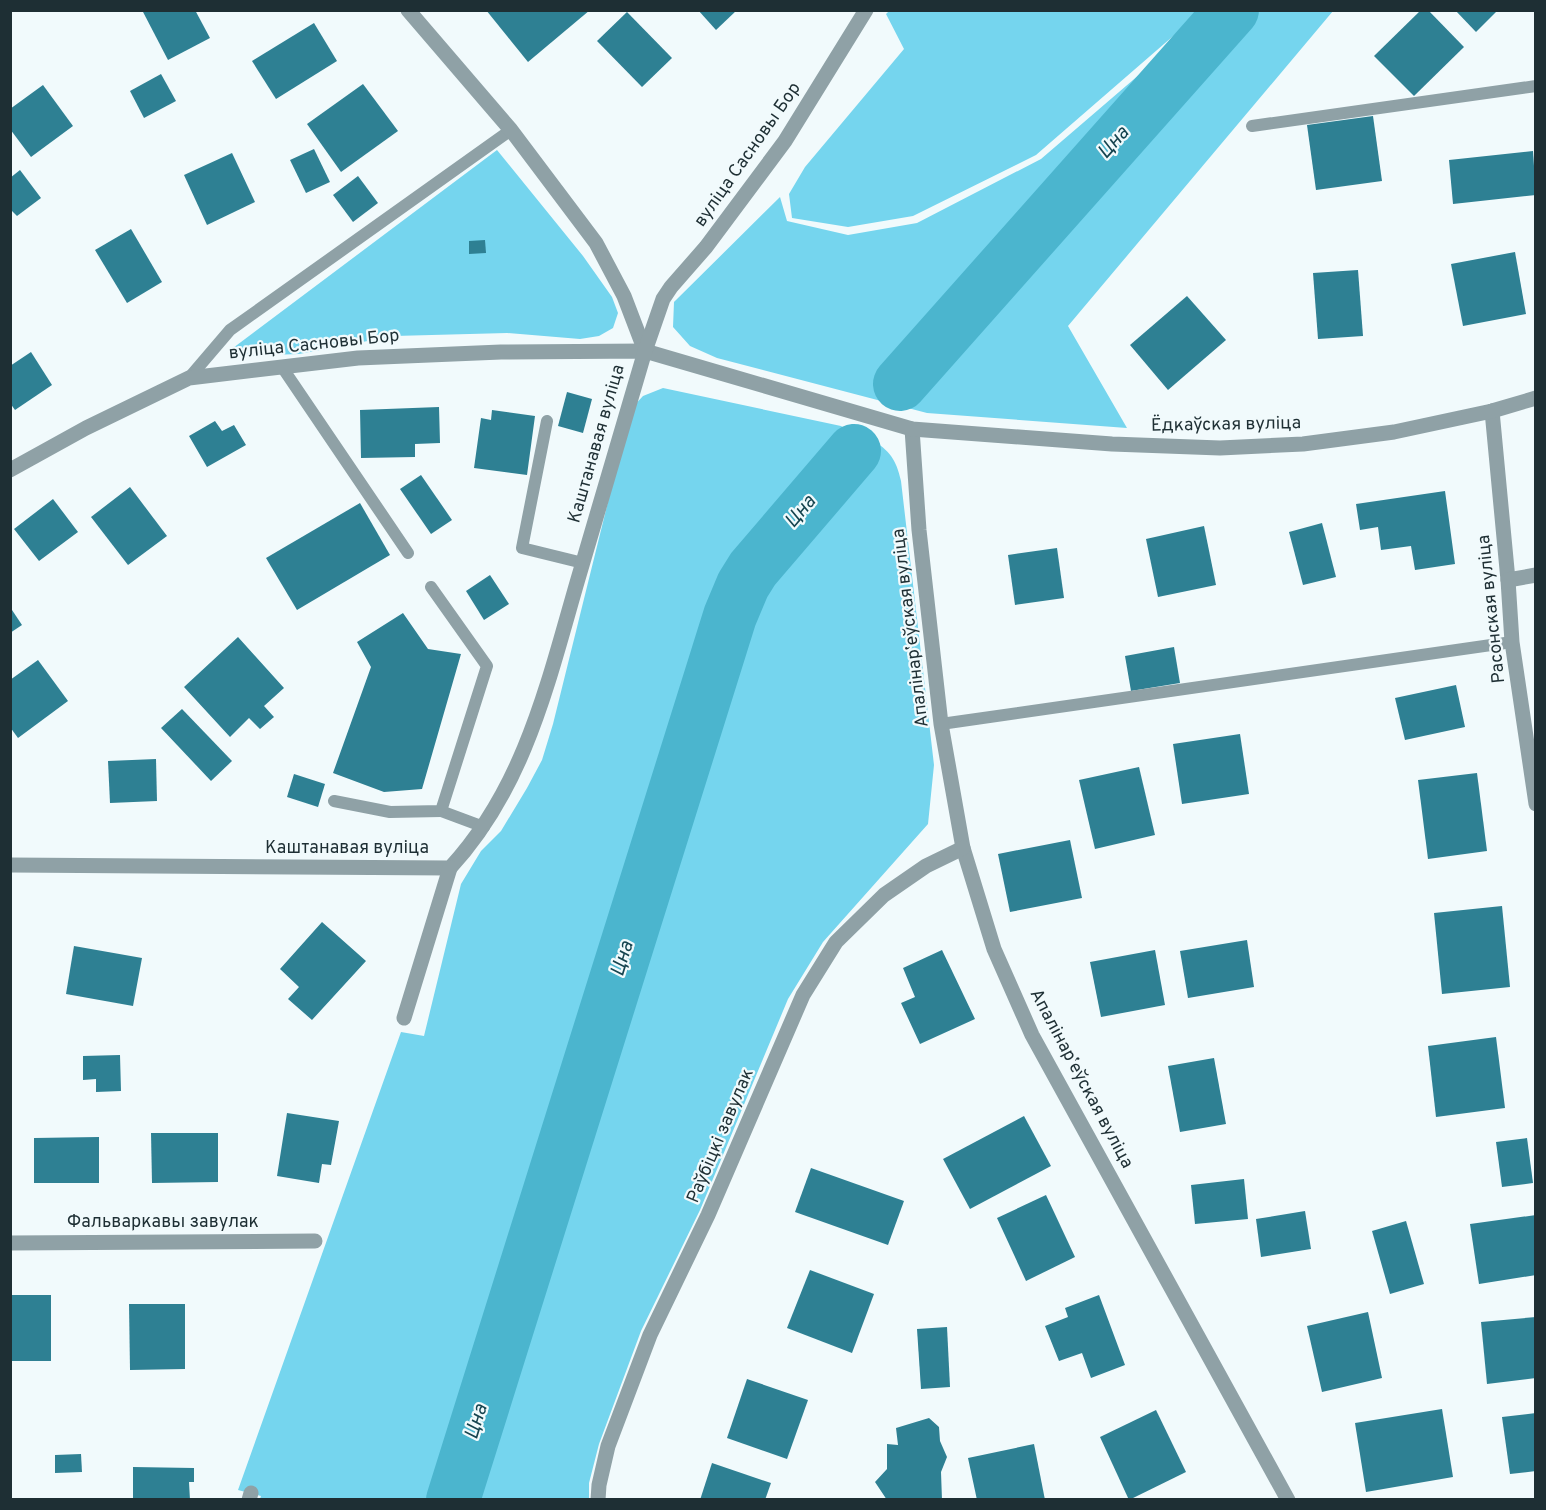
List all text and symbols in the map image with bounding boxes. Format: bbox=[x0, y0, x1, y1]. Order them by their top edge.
street label: вуліца Сасновы Бор bbox=[689, 78, 807, 232]
water label: Цна bbox=[1092, 121, 1136, 165]
street label: вуліца Сасновы Бор bbox=[227, 325, 401, 365]
street label: Каштанавая вуліца bbox=[563, 362, 631, 526]
street label: Ёдкаўская вуліца bbox=[1151, 410, 1301, 438]
water label: Цна bbox=[780, 489, 823, 534]
street label: Апалінарʼеўская вуліца bbox=[887, 527, 935, 729]
street label: Расонская вуліца bbox=[1473, 534, 1511, 684]
street label: Каштанавая вуліца bbox=[265, 837, 429, 860]
water label: Цна bbox=[605, 937, 641, 980]
street label: Апалінарʼеўская вуліца bbox=[1024, 985, 1138, 1173]
street label: Раўбіцкі завулак bbox=[682, 1065, 760, 1207]
street label: Фальваркавы завулак bbox=[67, 1211, 259, 1234]
water label: Цна bbox=[459, 1400, 495, 1443]

